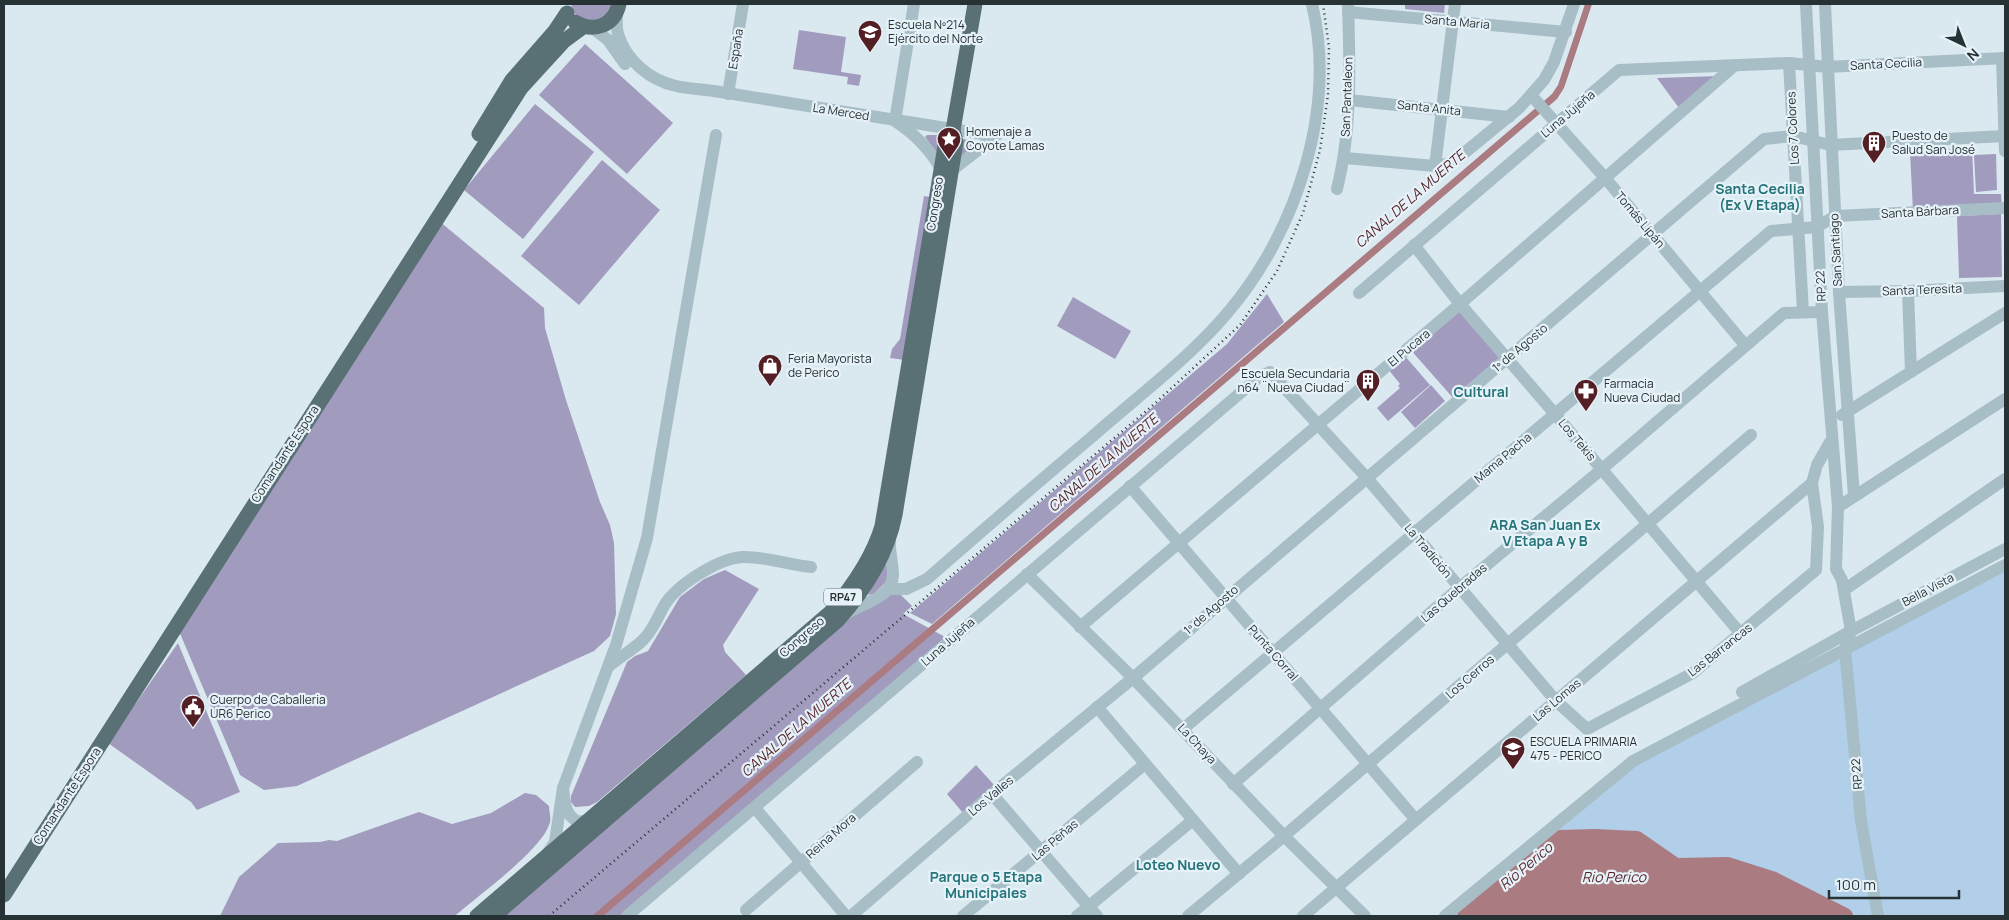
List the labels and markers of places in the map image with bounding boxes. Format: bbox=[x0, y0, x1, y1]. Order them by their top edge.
place label: Escuela Nº214 Ejército del Norte bbox=[888, 16, 983, 47]
school or university icon: Escuela Nº214 Ejército del Norte bbox=[857, 19, 883, 53]
place label: Homenaje a Coyote Lamas bbox=[966, 123, 1045, 154]
place icon: Homenaje a Coyote Lamas bbox=[936, 126, 962, 160]
place label: Puesto de Salud San José bbox=[1892, 127, 1975, 158]
building icon: Puesto de Salud San José bbox=[1861, 130, 1887, 164]
place label: Feria Mayorista de Perico bbox=[788, 350, 872, 381]
shop icon: Feria Mayorista de Perico bbox=[757, 353, 783, 387]
place label: Escuela Secundaria n64 ¨Nueva Ciudad¨ bbox=[1237, 365, 1350, 396]
building icon: Escuela Secundaria n64 ¨Nueva Ciudad¨ bbox=[1355, 368, 1381, 402]
place label: Farmacia Nueva Ciudad bbox=[1604, 375, 1680, 406]
pharmacy icon: Farmacia Nueva Ciudad bbox=[1573, 378, 1599, 412]
place label: Cuerpo de Caballeria UR6 Perico bbox=[210, 691, 326, 722]
public building icon: Cuerpo de Caballeria UR6 Perico bbox=[180, 694, 206, 728]
place label: ESCUELA PRIMARIA 475 - PERICO bbox=[1530, 733, 1638, 764]
school or university icon: ESCUELA PRIMARIA 475 - PERICO bbox=[1500, 736, 1526, 770]

